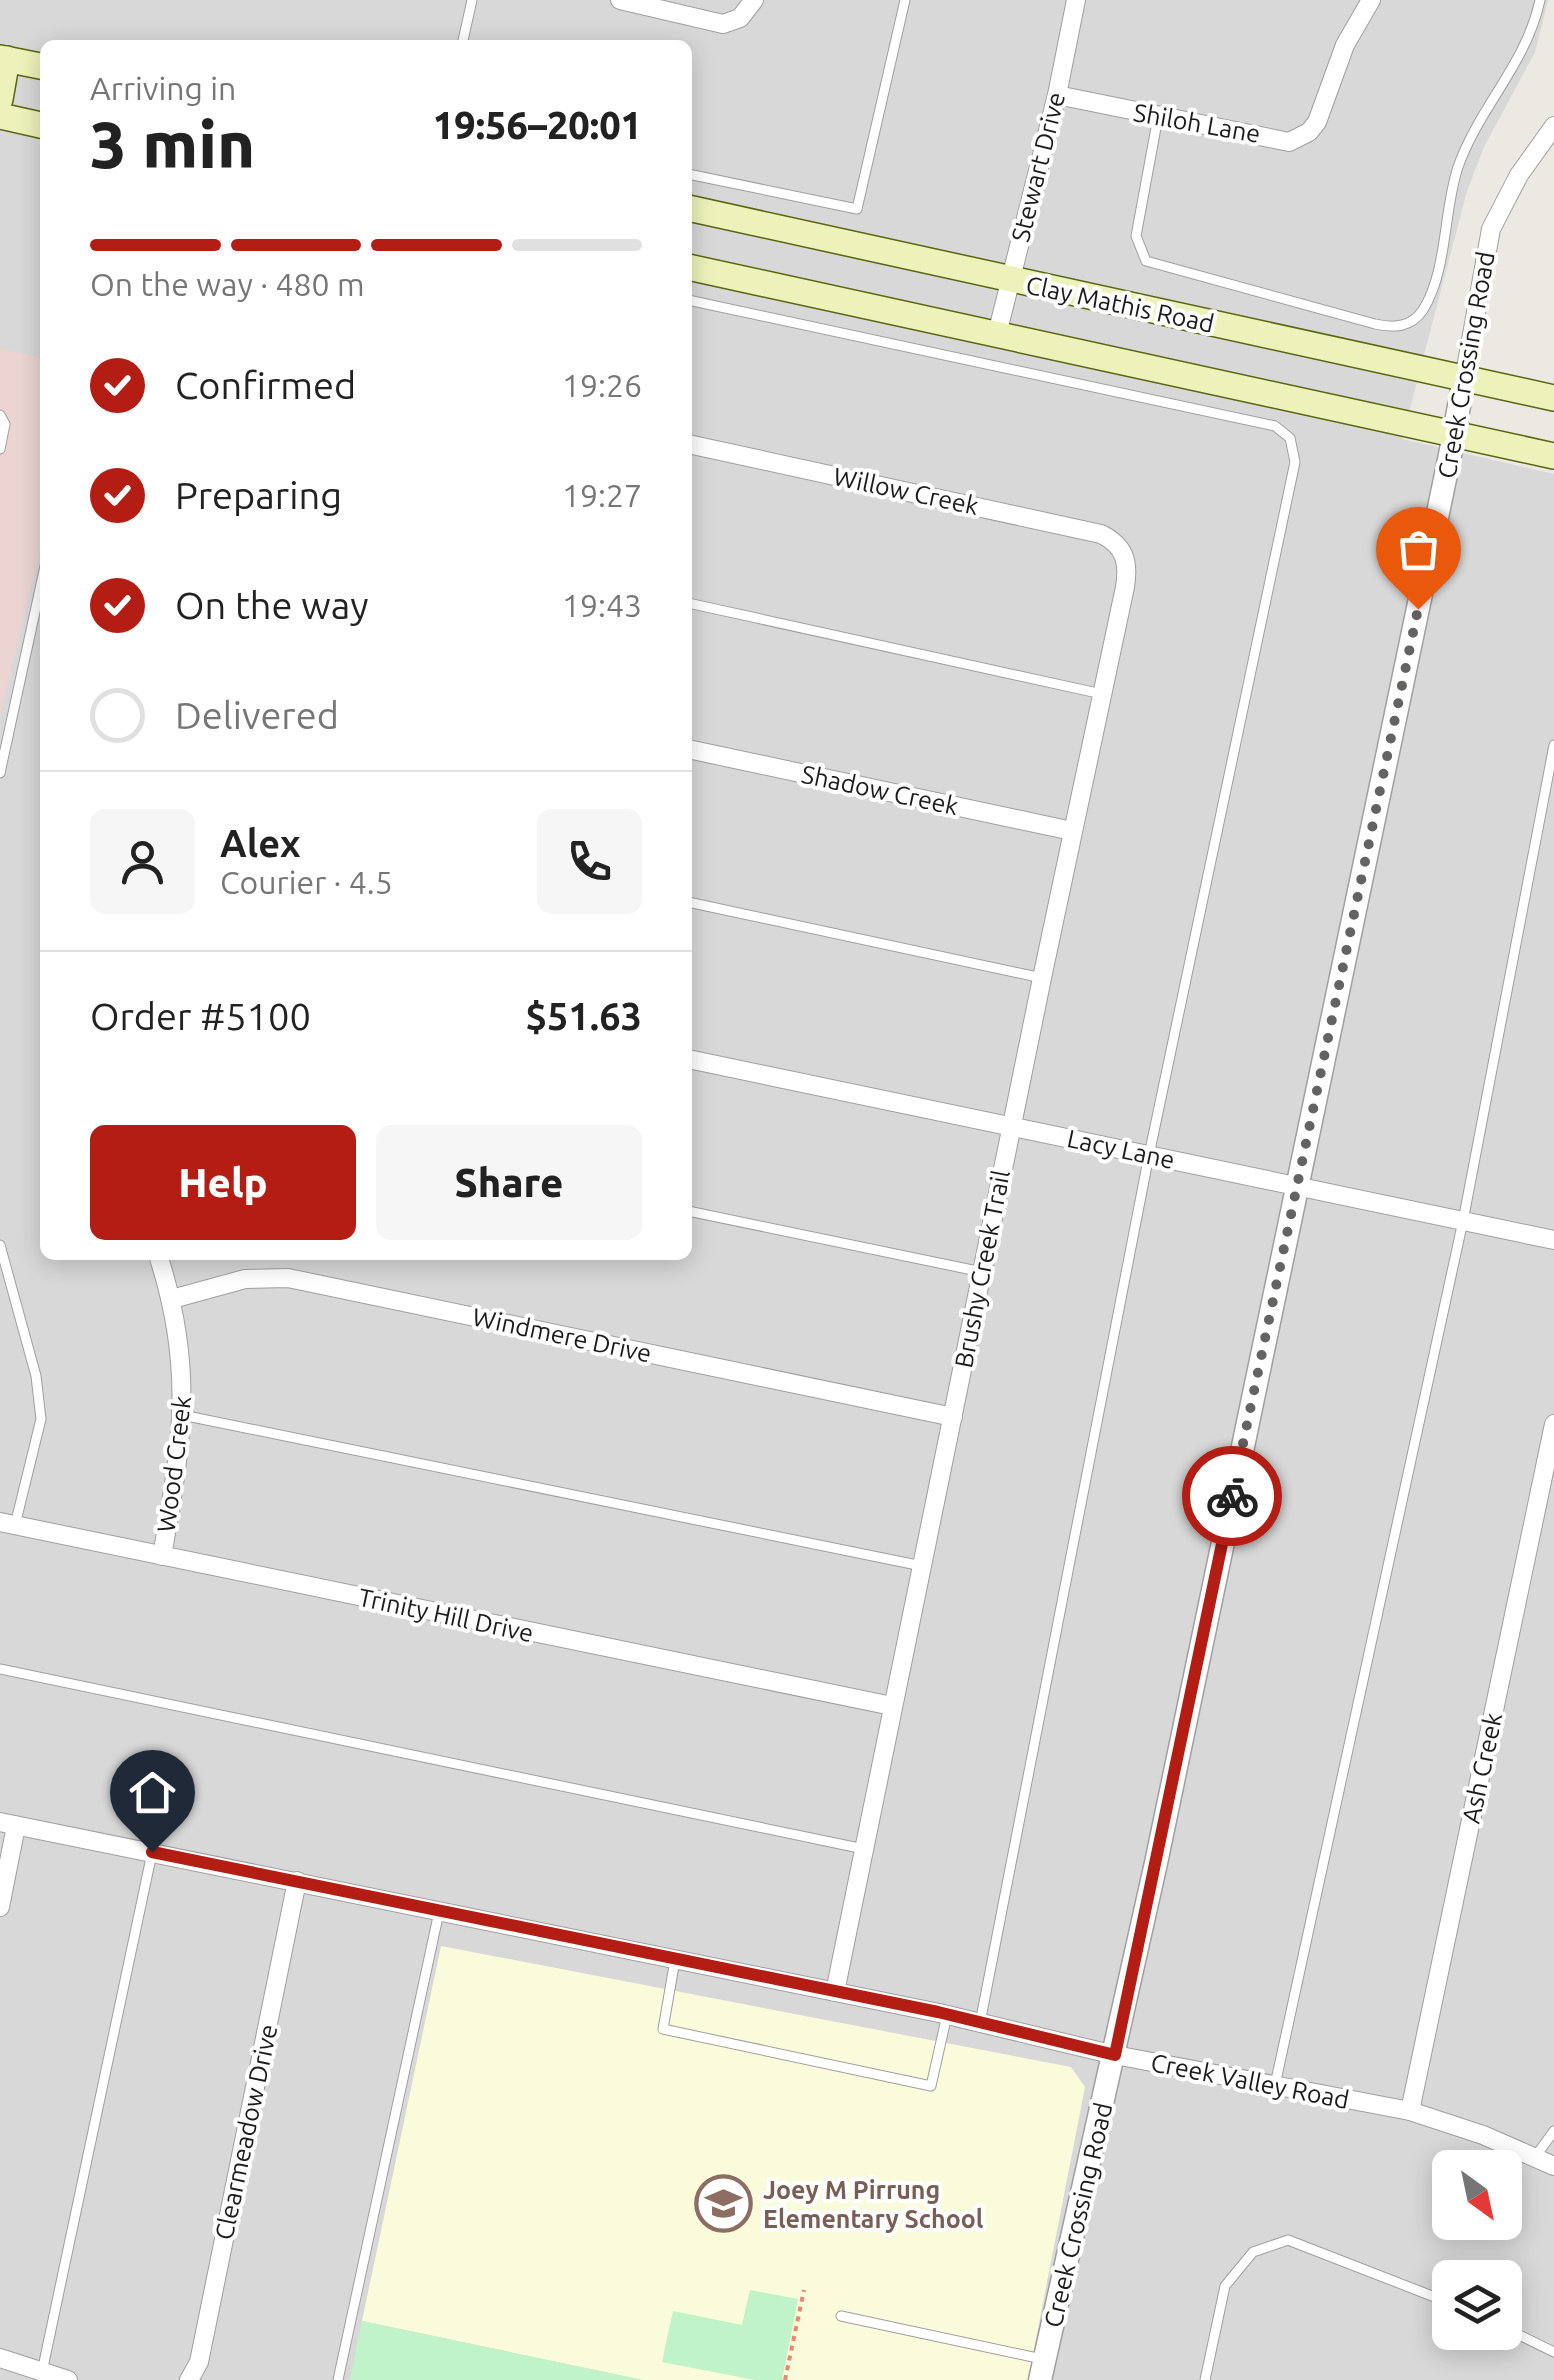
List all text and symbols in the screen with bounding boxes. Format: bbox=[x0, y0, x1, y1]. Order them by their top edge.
text: Arriving in bbox=[90, 70, 236, 106]
street label: Stewart Drive bbox=[1006, 89, 1070, 245]
street label: Shiloh Lane bbox=[1131, 98, 1263, 148]
text: 19:56–20:01 bbox=[433, 104, 642, 146]
text: 3 min bbox=[90, 107, 255, 180]
street label: Creek Crossing Road bbox=[1432, 249, 1500, 481]
text: On the way · 480 m bbox=[90, 266, 365, 302]
street label: Clay Mathis Road bbox=[1023, 270, 1217, 338]
icon: check bbox=[90, 358, 145, 413]
text: Confirmed bbox=[175, 364, 356, 406]
text: 19:26 bbox=[562, 367, 642, 403]
street label: Willow Creek bbox=[831, 462, 981, 520]
icon: check bbox=[90, 468, 145, 523]
text: Preparing bbox=[175, 474, 342, 516]
text: 19:27 bbox=[562, 477, 642, 513]
pin bbox=[1376, 507, 1461, 610]
icon: bag bbox=[1391, 522, 1446, 577]
icon: check bbox=[90, 578, 145, 633]
text: On the way bbox=[175, 584, 368, 626]
text: 19:43 bbox=[562, 587, 642, 623]
text: Delivered bbox=[175, 694, 339, 736]
street label: Shadow Creek bbox=[799, 760, 961, 820]
button: person bbox=[90, 809, 195, 914]
button: phone bbox=[537, 809, 642, 914]
text: Alex bbox=[220, 822, 301, 864]
text: Courier · 4.5 bbox=[220, 864, 393, 900]
text: Order #5100 bbox=[90, 995, 311, 1037]
text: $51.63 bbox=[525, 995, 642, 1037]
street label: Lacy Lane bbox=[1065, 1124, 1177, 1174]
button: Help bbox=[90, 1125, 356, 1240]
button: Share bbox=[376, 1125, 642, 1240]
street label: Brushy Creek Trail bbox=[949, 1168, 1015, 1370]
street label: Windmere Drive bbox=[470, 1302, 654, 1368]
street label: Wood Creek bbox=[152, 1394, 196, 1534]
courier bbox=[1182, 1446, 1282, 1546]
icon: bike bbox=[1205, 1469, 1260, 1524]
street label: Trinity Hill Drive bbox=[356, 1583, 536, 1647]
street label: Ash Creek bbox=[1457, 1710, 1507, 1826]
pin bbox=[110, 1750, 195, 1853]
icon: home bbox=[125, 1765, 180, 1820]
street label: Clearmeadow Drive bbox=[209, 2022, 283, 2242]
street label: Creek Valley Road bbox=[1149, 2048, 1351, 2114]
street label: Creek Crossing Road bbox=[1038, 2100, 1118, 2330]
north arrow bbox=[1432, 2150, 1522, 2240]
map controls bbox=[1432, 2150, 1522, 2350]
school or university icon: Joey M Pirrung Elementary School bbox=[694, 2174, 754, 2234]
place label: Joey M Pirrung Elementary School bbox=[763, 2176, 984, 2233]
button: layers bbox=[1432, 2260, 1522, 2350]

